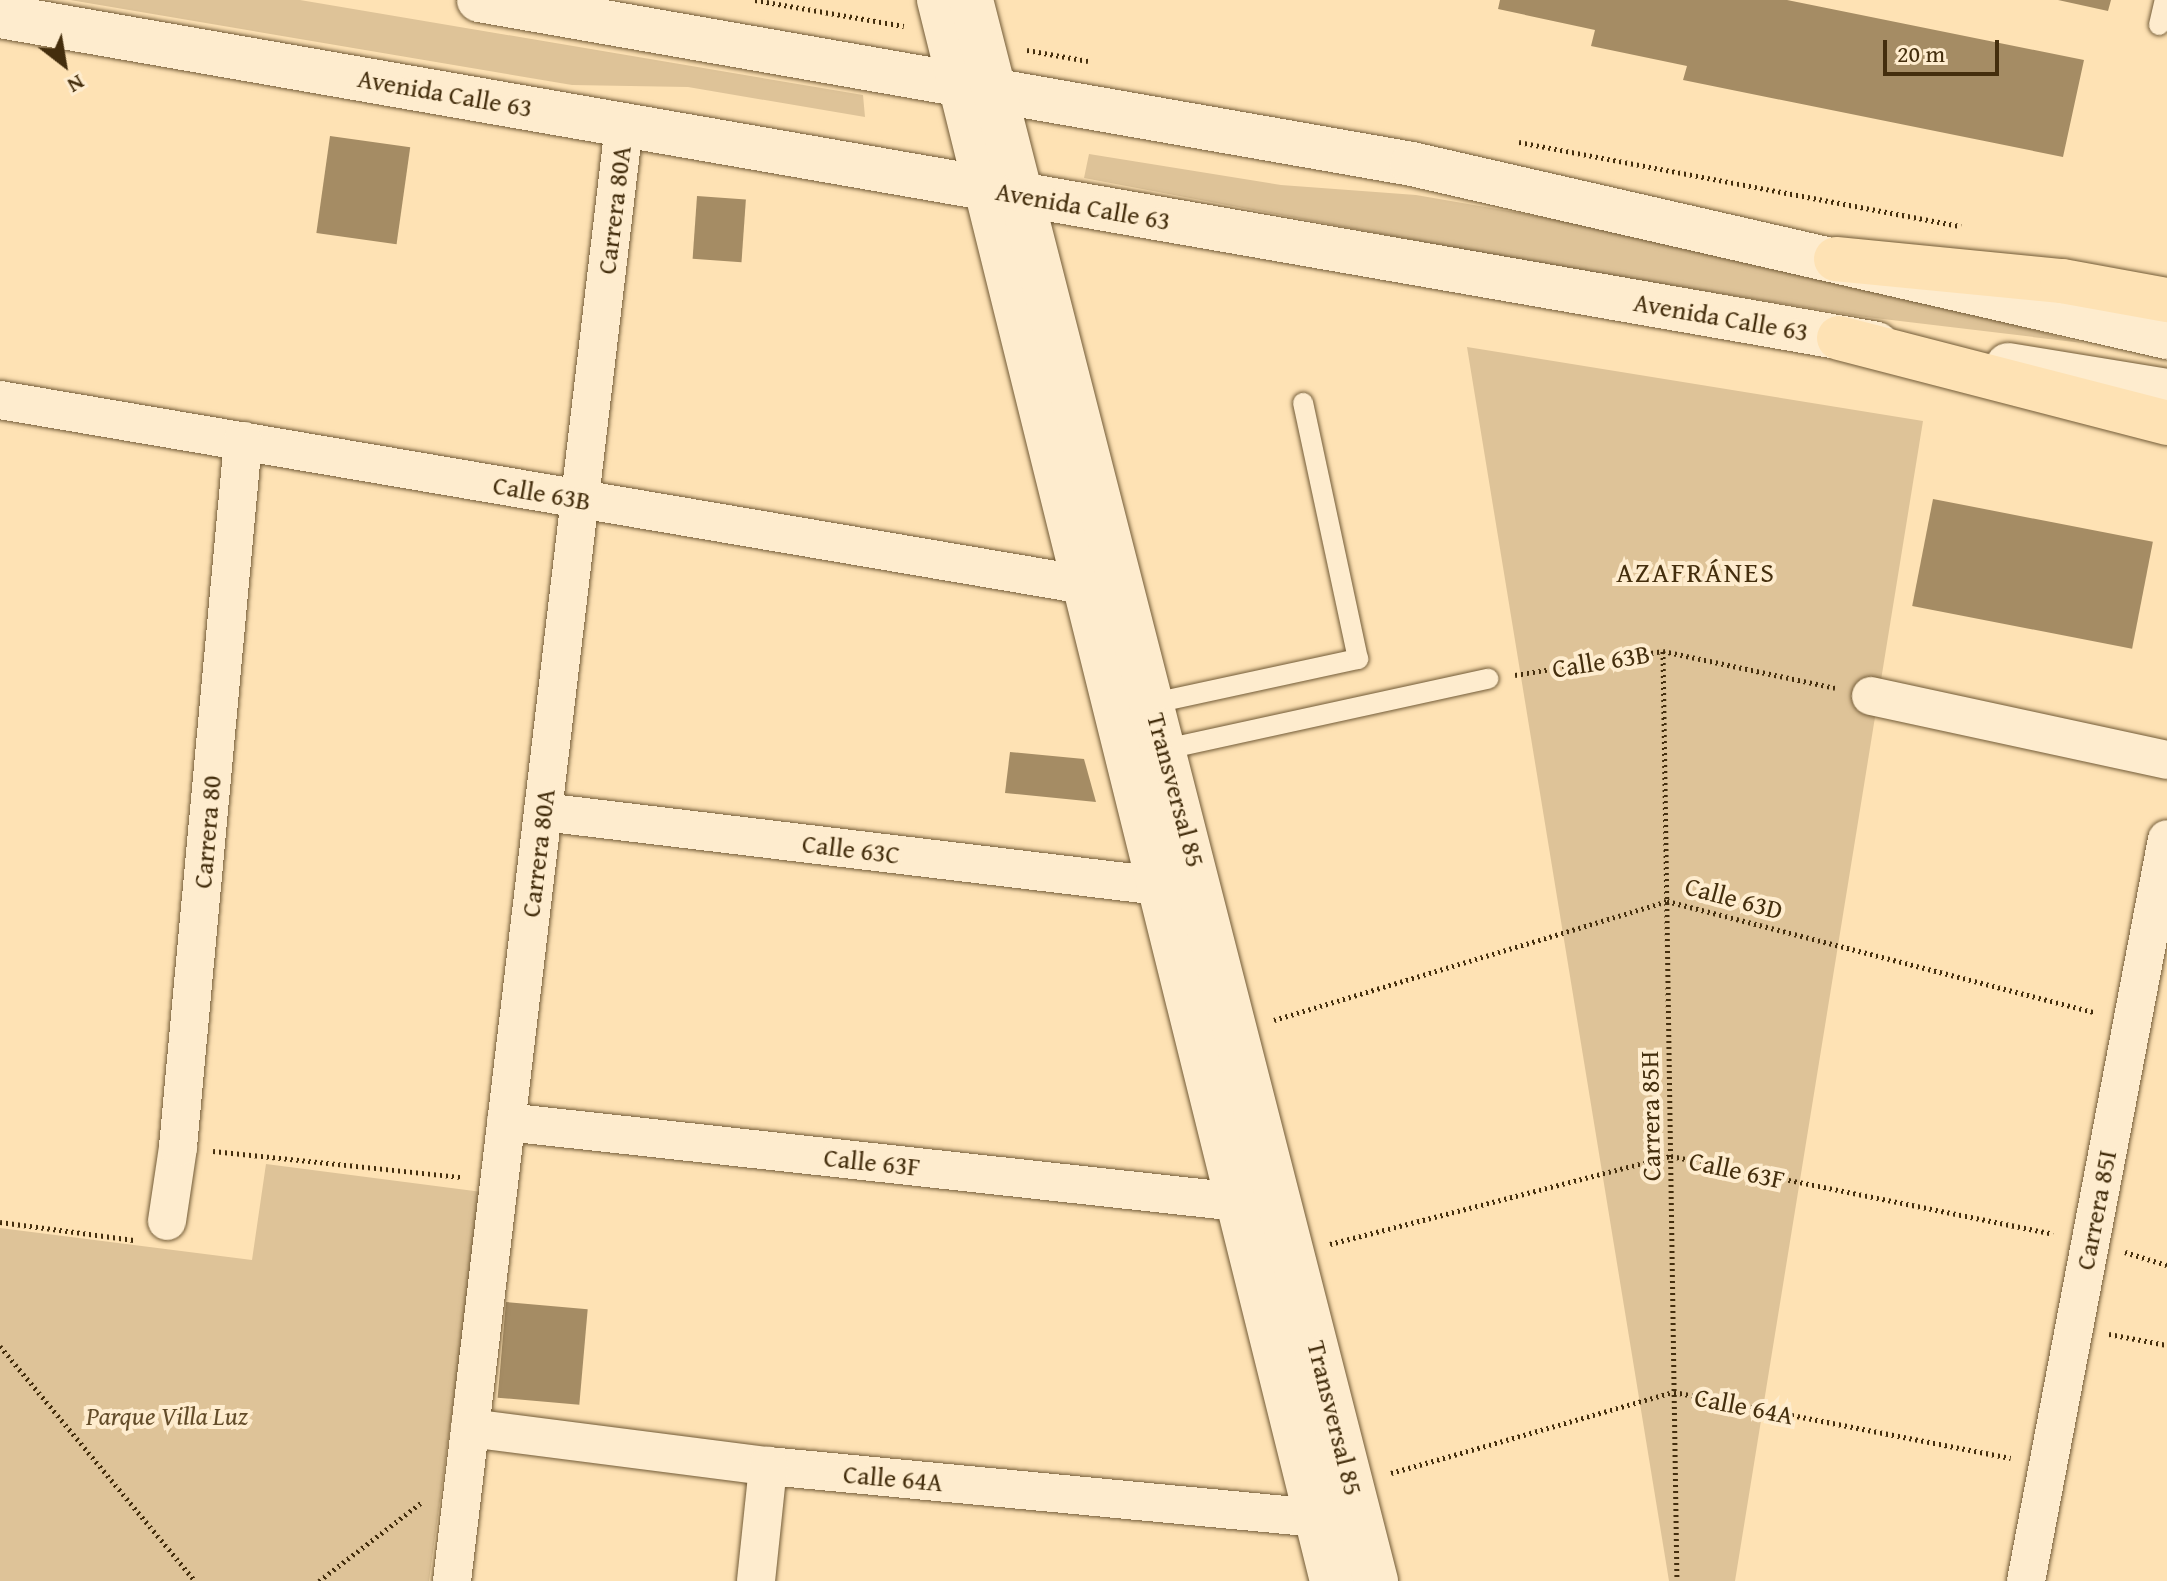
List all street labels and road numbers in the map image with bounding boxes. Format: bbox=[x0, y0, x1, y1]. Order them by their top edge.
street label: Avenida Calle 63 bbox=[355, 62, 535, 124]
street label: Carrera 80A bbox=[591, 144, 637, 276]
street label: Avenida Calle 63 bbox=[993, 175, 1173, 237]
street label: Avenida Calle 63 bbox=[1631, 286, 1811, 348]
street label: Calle 63B bbox=[491, 469, 593, 517]
street label: Calle 63B bbox=[1550, 638, 1652, 684]
street label: Transversal 85 bbox=[1140, 710, 1212, 870]
street label: Carrera 80 bbox=[187, 774, 227, 890]
street label: Carrera 80A bbox=[515, 787, 561, 919]
street label: Calle 63C bbox=[800, 828, 902, 870]
street label: Calle 63D bbox=[1682, 870, 1786, 926]
street label: Carrera 85H bbox=[1633, 1051, 1667, 1181]
street label: Calle 63F bbox=[822, 1141, 922, 1183]
street label: Calle 63F bbox=[1686, 1145, 1788, 1195]
street label: Carrera 85I bbox=[2069, 1148, 2123, 1272]
street label: Transversal 85 bbox=[1301, 1337, 1369, 1499]
street label: Calle 64A bbox=[1692, 1381, 1796, 1431]
street label: Calle 64A bbox=[842, 1458, 944, 1498]

